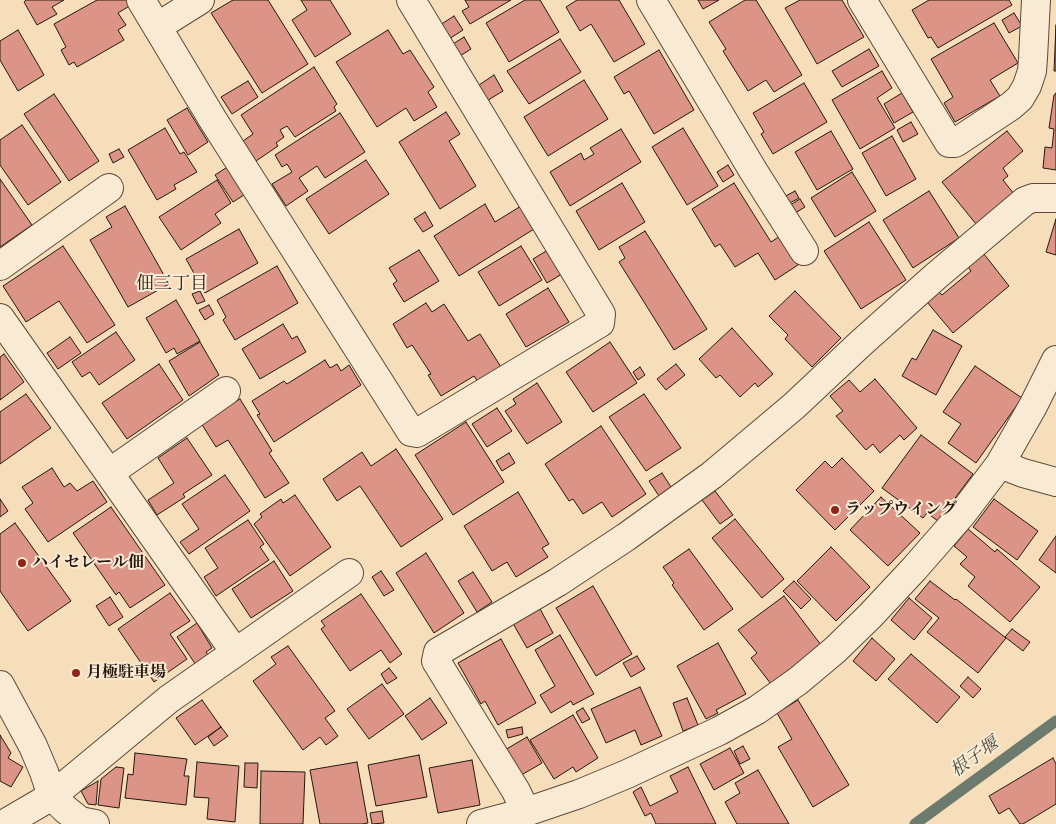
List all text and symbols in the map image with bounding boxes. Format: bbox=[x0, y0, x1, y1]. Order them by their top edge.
district label: 佃三丁目 bbox=[136, 274, 208, 296]
place label: ラップウイング bbox=[845, 500, 957, 520]
marker: ラップウイング bbox=[829, 504, 841, 516]
place label: ハイセレール佃 bbox=[32, 553, 144, 573]
marker: ハイセレール佃 bbox=[16, 557, 28, 569]
place label: 月極駐車場 bbox=[86, 663, 166, 683]
marker: 月極駐車場 bbox=[70, 667, 82, 679]
water label: 根子堰 bbox=[947, 733, 1003, 783]

